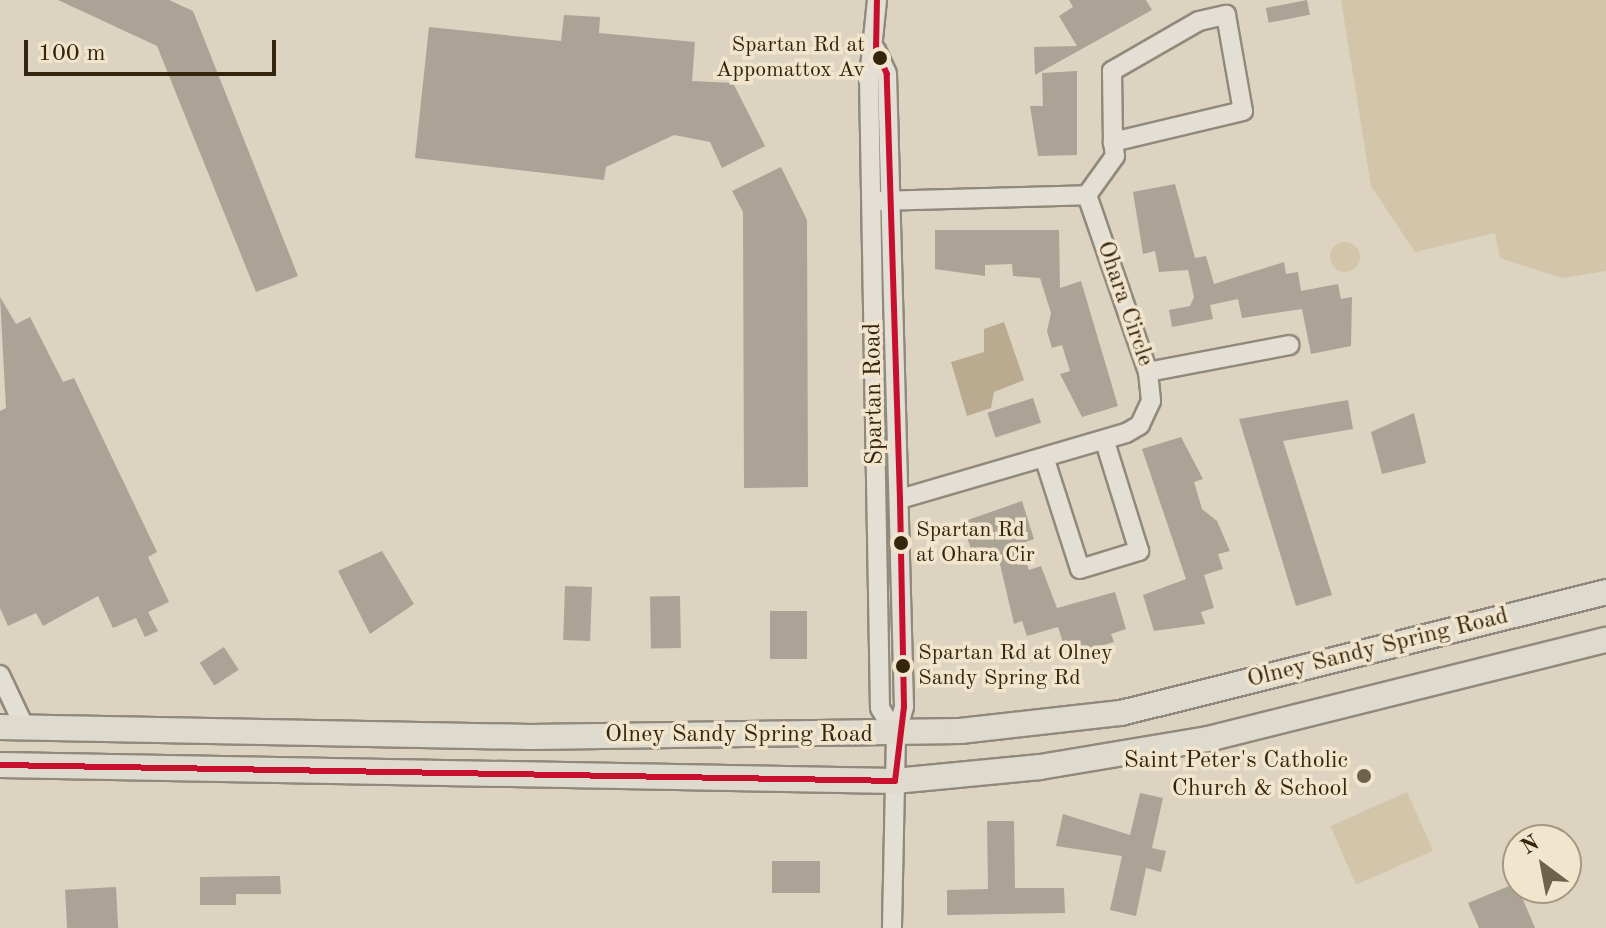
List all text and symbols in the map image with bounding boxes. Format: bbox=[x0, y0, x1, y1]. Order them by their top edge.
scale bar bbox=[28, 24, 280, 74]
place label: Spartan Rd at Appomattox Av bbox=[716, 32, 865, 84]
text: 100 m bbox=[38, 42, 106, 66]
marker: Spartan Rd at Appomattox Av bbox=[872, 50, 888, 66]
street label: Ohara Circle bbox=[1089, 238, 1159, 370]
street label: Spartan Road bbox=[859, 323, 891, 465]
place label: Spartan Rd at Ohara Cir bbox=[916, 517, 1035, 568]
marker: Spartan Rd at Ohara Cir bbox=[893, 535, 909, 551]
street label: Olney Sandy Spring Road bbox=[1244, 603, 1512, 695]
place label: Spartan Rd at Olney Sandy Spring Rd bbox=[918, 640, 1113, 692]
marker: Spartan Rd at Olney Sandy Spring Rd bbox=[895, 658, 911, 674]
street label: Olney Sandy Spring Road bbox=[605, 722, 873, 750]
place label: Saint Peter's Catholic Church & School bbox=[1124, 748, 1348, 804]
marker: Saint Peter's Catholic Church & School bbox=[1355, 767, 1373, 785]
north arrow bbox=[1502, 824, 1582, 904]
text: N bbox=[1517, 832, 1543, 859]

